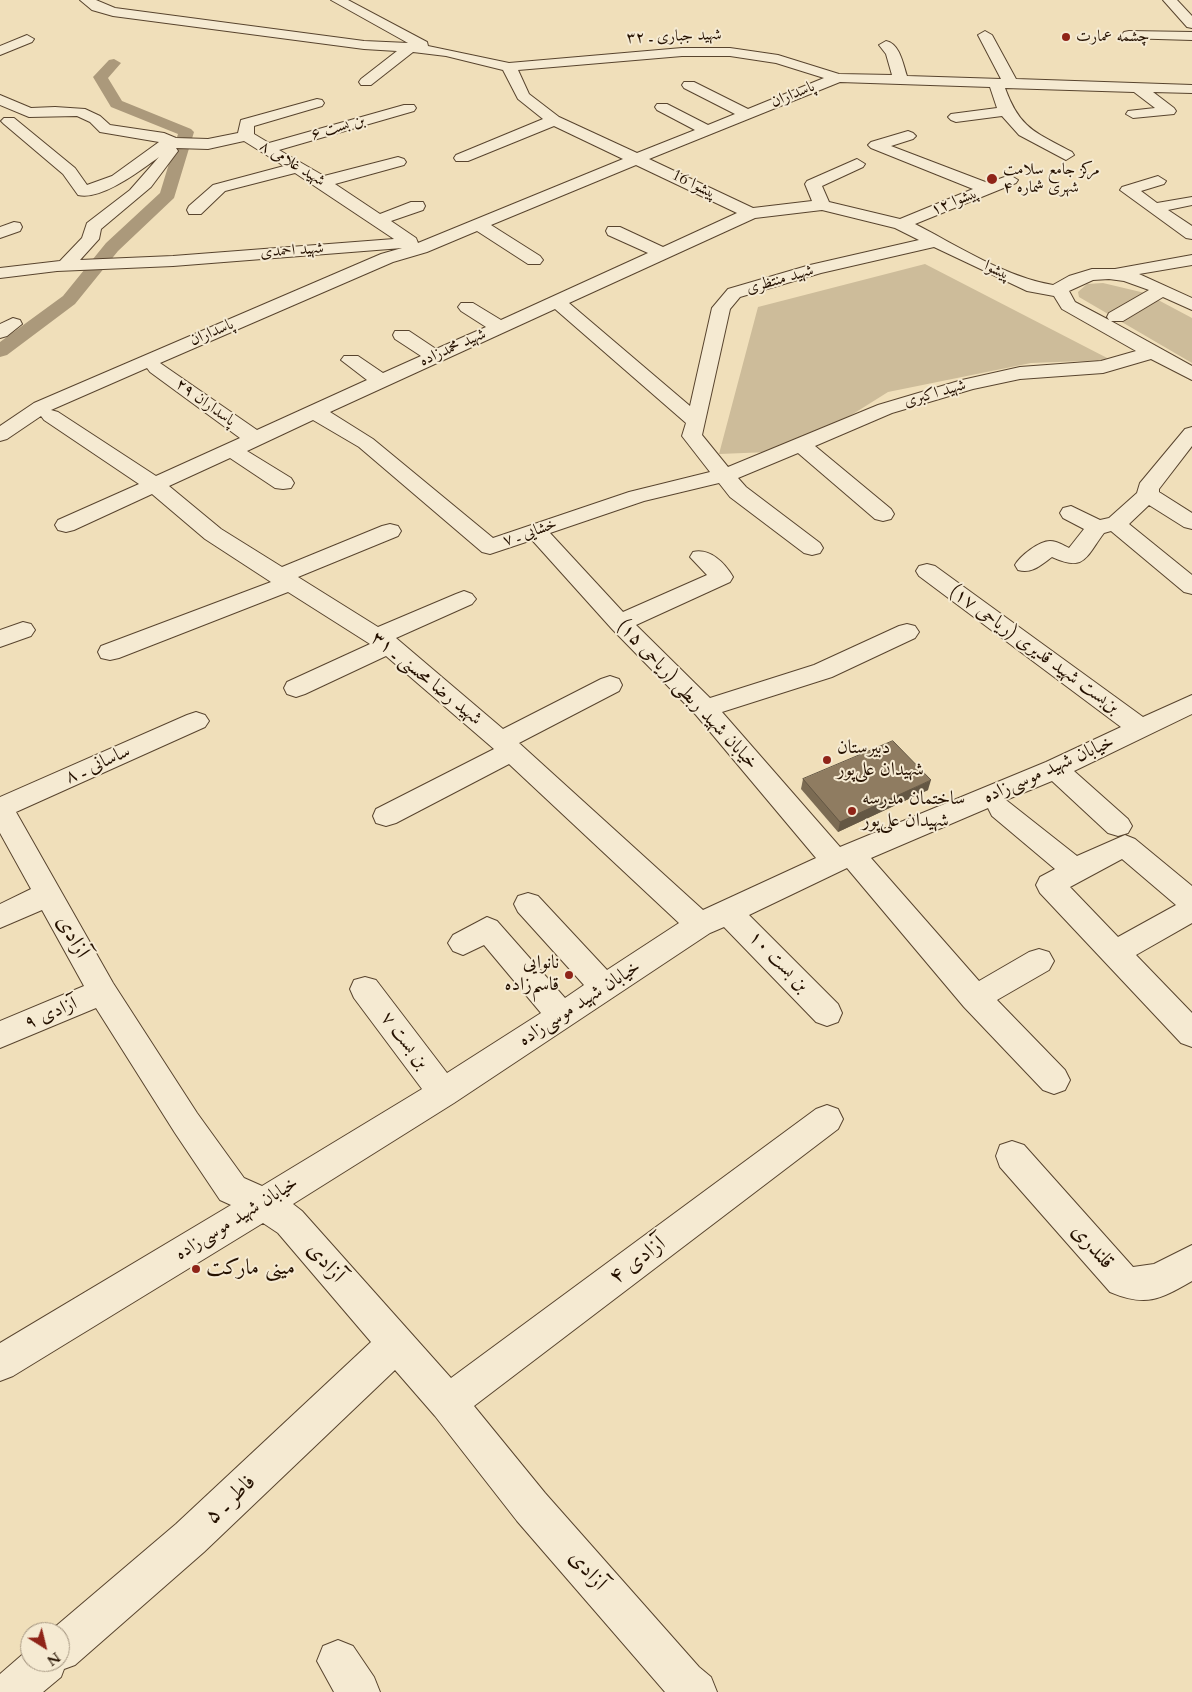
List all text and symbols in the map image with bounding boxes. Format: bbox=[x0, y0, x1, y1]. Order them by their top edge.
street label: شهید جباری ـ ۳۲ bbox=[626, 26, 722, 48]
place label: چشمه عمارت bbox=[1076, 27, 1149, 47]
marker: چشمه عمارت bbox=[1060, 31, 1072, 43]
street label: پاسداران bbox=[768, 78, 818, 112]
street label: بن بست ۶ bbox=[309, 111, 367, 145]
street label: ۸ شهید غلامی bbox=[256, 137, 328, 191]
place label: مرکز جامع سلامت شهری شماره ۴ bbox=[1003, 160, 1100, 198]
street label: پیشوا 16 bbox=[668, 166, 720, 204]
marker: مرکز جامع سلامت شهری شماره ۴ bbox=[985, 172, 999, 186]
street label: پیشوا ۱۲ bbox=[928, 184, 982, 220]
street label: شهید احمدی bbox=[260, 239, 324, 263]
street label: پیشوا bbox=[981, 257, 1013, 285]
street label: شهید منتظری bbox=[744, 261, 816, 299]
street label: پاسداران bbox=[187, 315, 237, 351]
street label: شهید محمدزاده bbox=[417, 325, 489, 371]
street label: پاسداران ۲۹ bbox=[172, 375, 238, 431]
street label: شهید اکبری bbox=[902, 376, 968, 412]
street label: خشایی ـ ۷ bbox=[500, 515, 560, 551]
street label: بن‌بست شهید قدیری (ریاحی ۱۷) bbox=[944, 581, 1124, 719]
street label: خیابان شهید ربطی (ریاحی ۱۵) bbox=[612, 615, 762, 775]
street label: شهید رضا محسنی ـ ۳۱ bbox=[366, 627, 486, 731]
street label: خیابان شهید موسی‌زاده bbox=[980, 731, 1118, 809]
place label: دبیرستان شهیدان علی‌پور bbox=[837, 738, 924, 782]
street label: ساسانی ـ ۸ bbox=[62, 741, 134, 789]
marker: دبیرستان شهیدان علی‌پور bbox=[821, 754, 833, 766]
place label: ساختمان مدرسه شهیدان علی‌پور bbox=[862, 789, 965, 833]
marker: ساختمان مدرسه شهیدان علی‌پور bbox=[846, 805, 858, 817]
street label: آزادی bbox=[50, 911, 94, 963]
street label: بن بست ۱۰ bbox=[743, 926, 813, 998]
place label: نانوایی قاسم‌زاده bbox=[505, 953, 559, 997]
street label: خیابان شهید موسی‌زاده bbox=[515, 956, 645, 1052]
marker: نانوایی قاسم‌زاده bbox=[563, 969, 575, 981]
street label: آزادی ۹ bbox=[21, 993, 81, 1035]
street label: بن بست ۷ bbox=[375, 1008, 433, 1074]
street label: خیابان شهید موسی‌زاده bbox=[171, 1172, 303, 1266]
street label: قلندری bbox=[1065, 1219, 1119, 1275]
street label: آزادی ۴ bbox=[605, 1231, 671, 1291]
street label: آزادی bbox=[300, 1237, 350, 1289]
place label: مینی مارکت bbox=[206, 1256, 295, 1282]
marker: مینی مارکت bbox=[190, 1263, 202, 1275]
street label: فاطر ـ ۵ bbox=[200, 1470, 262, 1530]
street label: آزادی bbox=[562, 1545, 612, 1597]
north arrow bbox=[20, 1622, 70, 1672]
text: N bbox=[43, 1647, 64, 1670]

